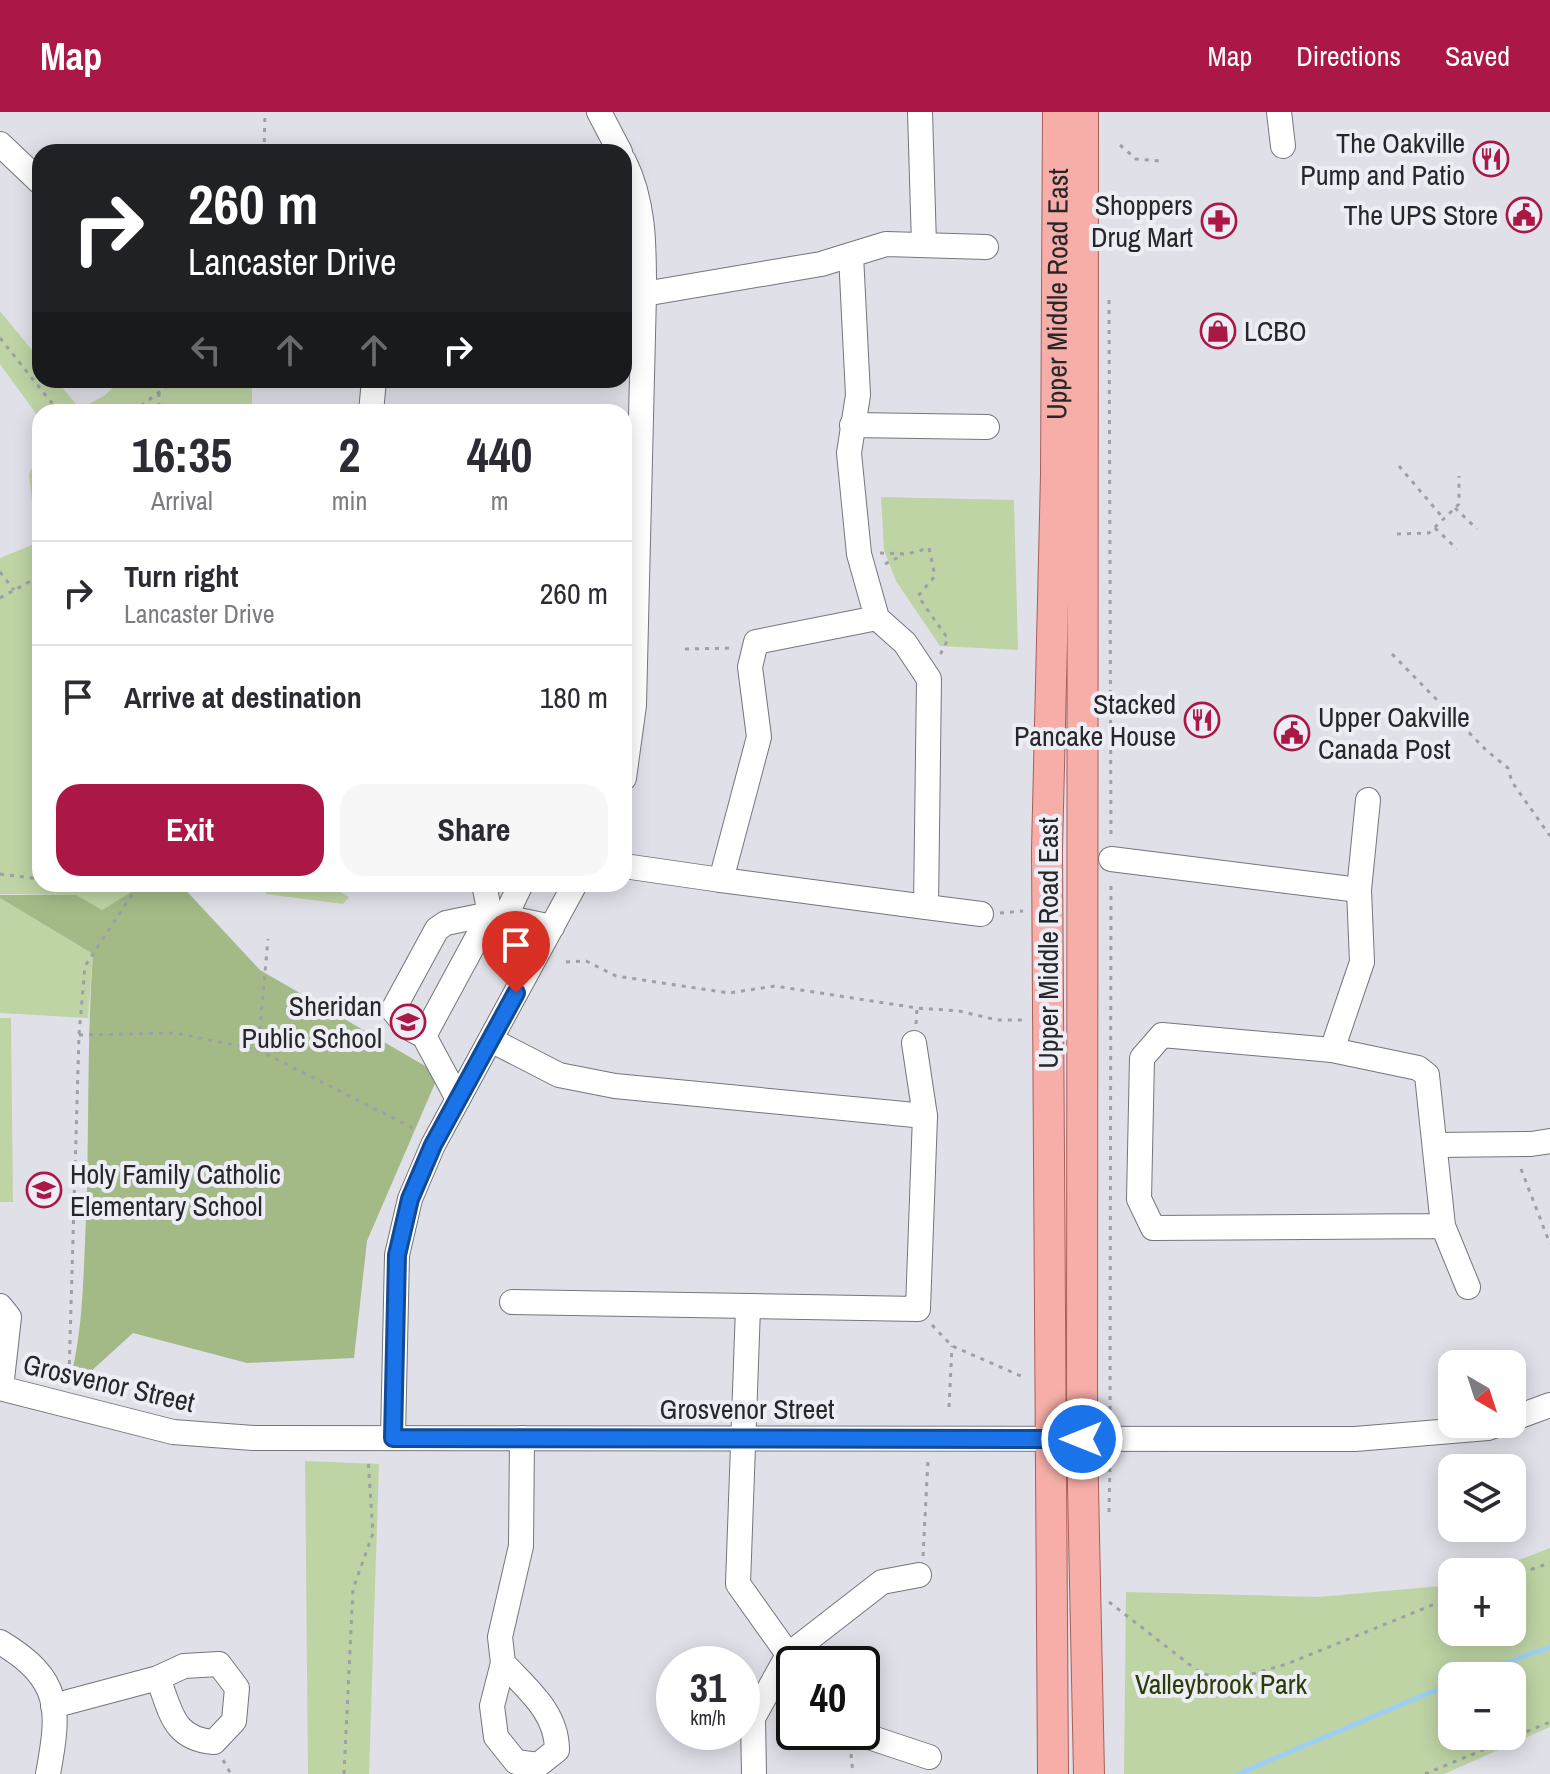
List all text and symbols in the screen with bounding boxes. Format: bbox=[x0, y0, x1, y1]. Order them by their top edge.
text: Map bbox=[40, 31, 102, 82]
text: Map bbox=[1208, 37, 1252, 75]
text: Directions bbox=[1296, 37, 1401, 75]
text: Saved bbox=[1445, 37, 1510, 75]
place label: The Oakville Pump and Patio bbox=[1300, 124, 1465, 194]
restaurant icon: The Oakville Pump and Patio bbox=[1472, 140, 1510, 178]
text: 260 m bbox=[188, 166, 318, 241]
street label: Upper Middle Road East bbox=[1037, 168, 1077, 420]
icon: right bbox=[56, 176, 160, 280]
place label: Shoppers Drug Mart bbox=[1091, 186, 1193, 256]
place label: The UPS Store bbox=[1344, 196, 1498, 234]
public building icon: The UPS Store bbox=[1505, 196, 1543, 234]
pharmacy icon: Shoppers Drug Mart bbox=[1200, 202, 1238, 240]
text: Lancaster Drive bbox=[188, 238, 396, 286]
shop icon: LCBO bbox=[1199, 312, 1237, 350]
place label: LCBO bbox=[1244, 312, 1307, 350]
icon: left bbox=[184, 328, 228, 372]
icon: ahead bbox=[268, 328, 312, 372]
icon: ahead bbox=[352, 328, 396, 372]
icon: right bbox=[436, 328, 480, 372]
text: 16:35 bbox=[132, 422, 232, 487]
text: 2 bbox=[339, 422, 360, 487]
text: 440 bbox=[467, 422, 532, 487]
text: Arrival bbox=[151, 483, 213, 518]
text: min bbox=[332, 483, 367, 518]
text: m bbox=[491, 483, 509, 518]
text: Turn right bbox=[124, 556, 238, 596]
icon: right bbox=[56, 571, 100, 615]
text: 260 m bbox=[540, 573, 608, 613]
text: Lancaster Drive bbox=[124, 596, 275, 631]
icon: arrive bbox=[56, 675, 100, 719]
text: Arrive at destination bbox=[124, 677, 362, 717]
text: 180 m bbox=[540, 677, 608, 717]
place label: Stacked Pancake House bbox=[1014, 685, 1176, 755]
place label: Upper Oakville Canada Post bbox=[1318, 698, 1470, 768]
restaurant icon: Stacked Pancake House bbox=[1183, 701, 1221, 739]
public building icon: Upper Oakville Canada Post bbox=[1273, 714, 1311, 752]
button: Exit bbox=[56, 784, 324, 876]
button: Share bbox=[340, 784, 608, 876]
street label: Upper Middle Road East bbox=[1029, 817, 1067, 1069]
pin bbox=[482, 911, 550, 993]
icon: arrive bbox=[494, 923, 538, 967]
place label: Sheridan Public School bbox=[242, 987, 382, 1057]
school or university icon: Sheridan Public School bbox=[389, 1003, 427, 1041]
place label: Holy Family Catholic Elementary School bbox=[70, 1155, 281, 1225]
school or university icon: Holy Family Catholic Elementary School bbox=[25, 1171, 63, 1209]
street label: Grosvenor Street bbox=[20, 1345, 198, 1421]
north arrow bbox=[1438, 1350, 1526, 1438]
map controls bbox=[1438, 1350, 1526, 1750]
street label: Grosvenor Street bbox=[660, 1390, 834, 1428]
position arrow bbox=[1040, 1397, 1124, 1481]
button: layers bbox=[1438, 1454, 1526, 1542]
button: + bbox=[1438, 1558, 1526, 1646]
speed limit sign: 40 bbox=[776, 1646, 880, 1750]
text: 31 bbox=[690, 1661, 726, 1714]
button: − bbox=[1438, 1662, 1526, 1750]
park label: Valleybrook Park bbox=[1135, 1665, 1307, 1703]
text: km/h bbox=[690, 1704, 726, 1731]

